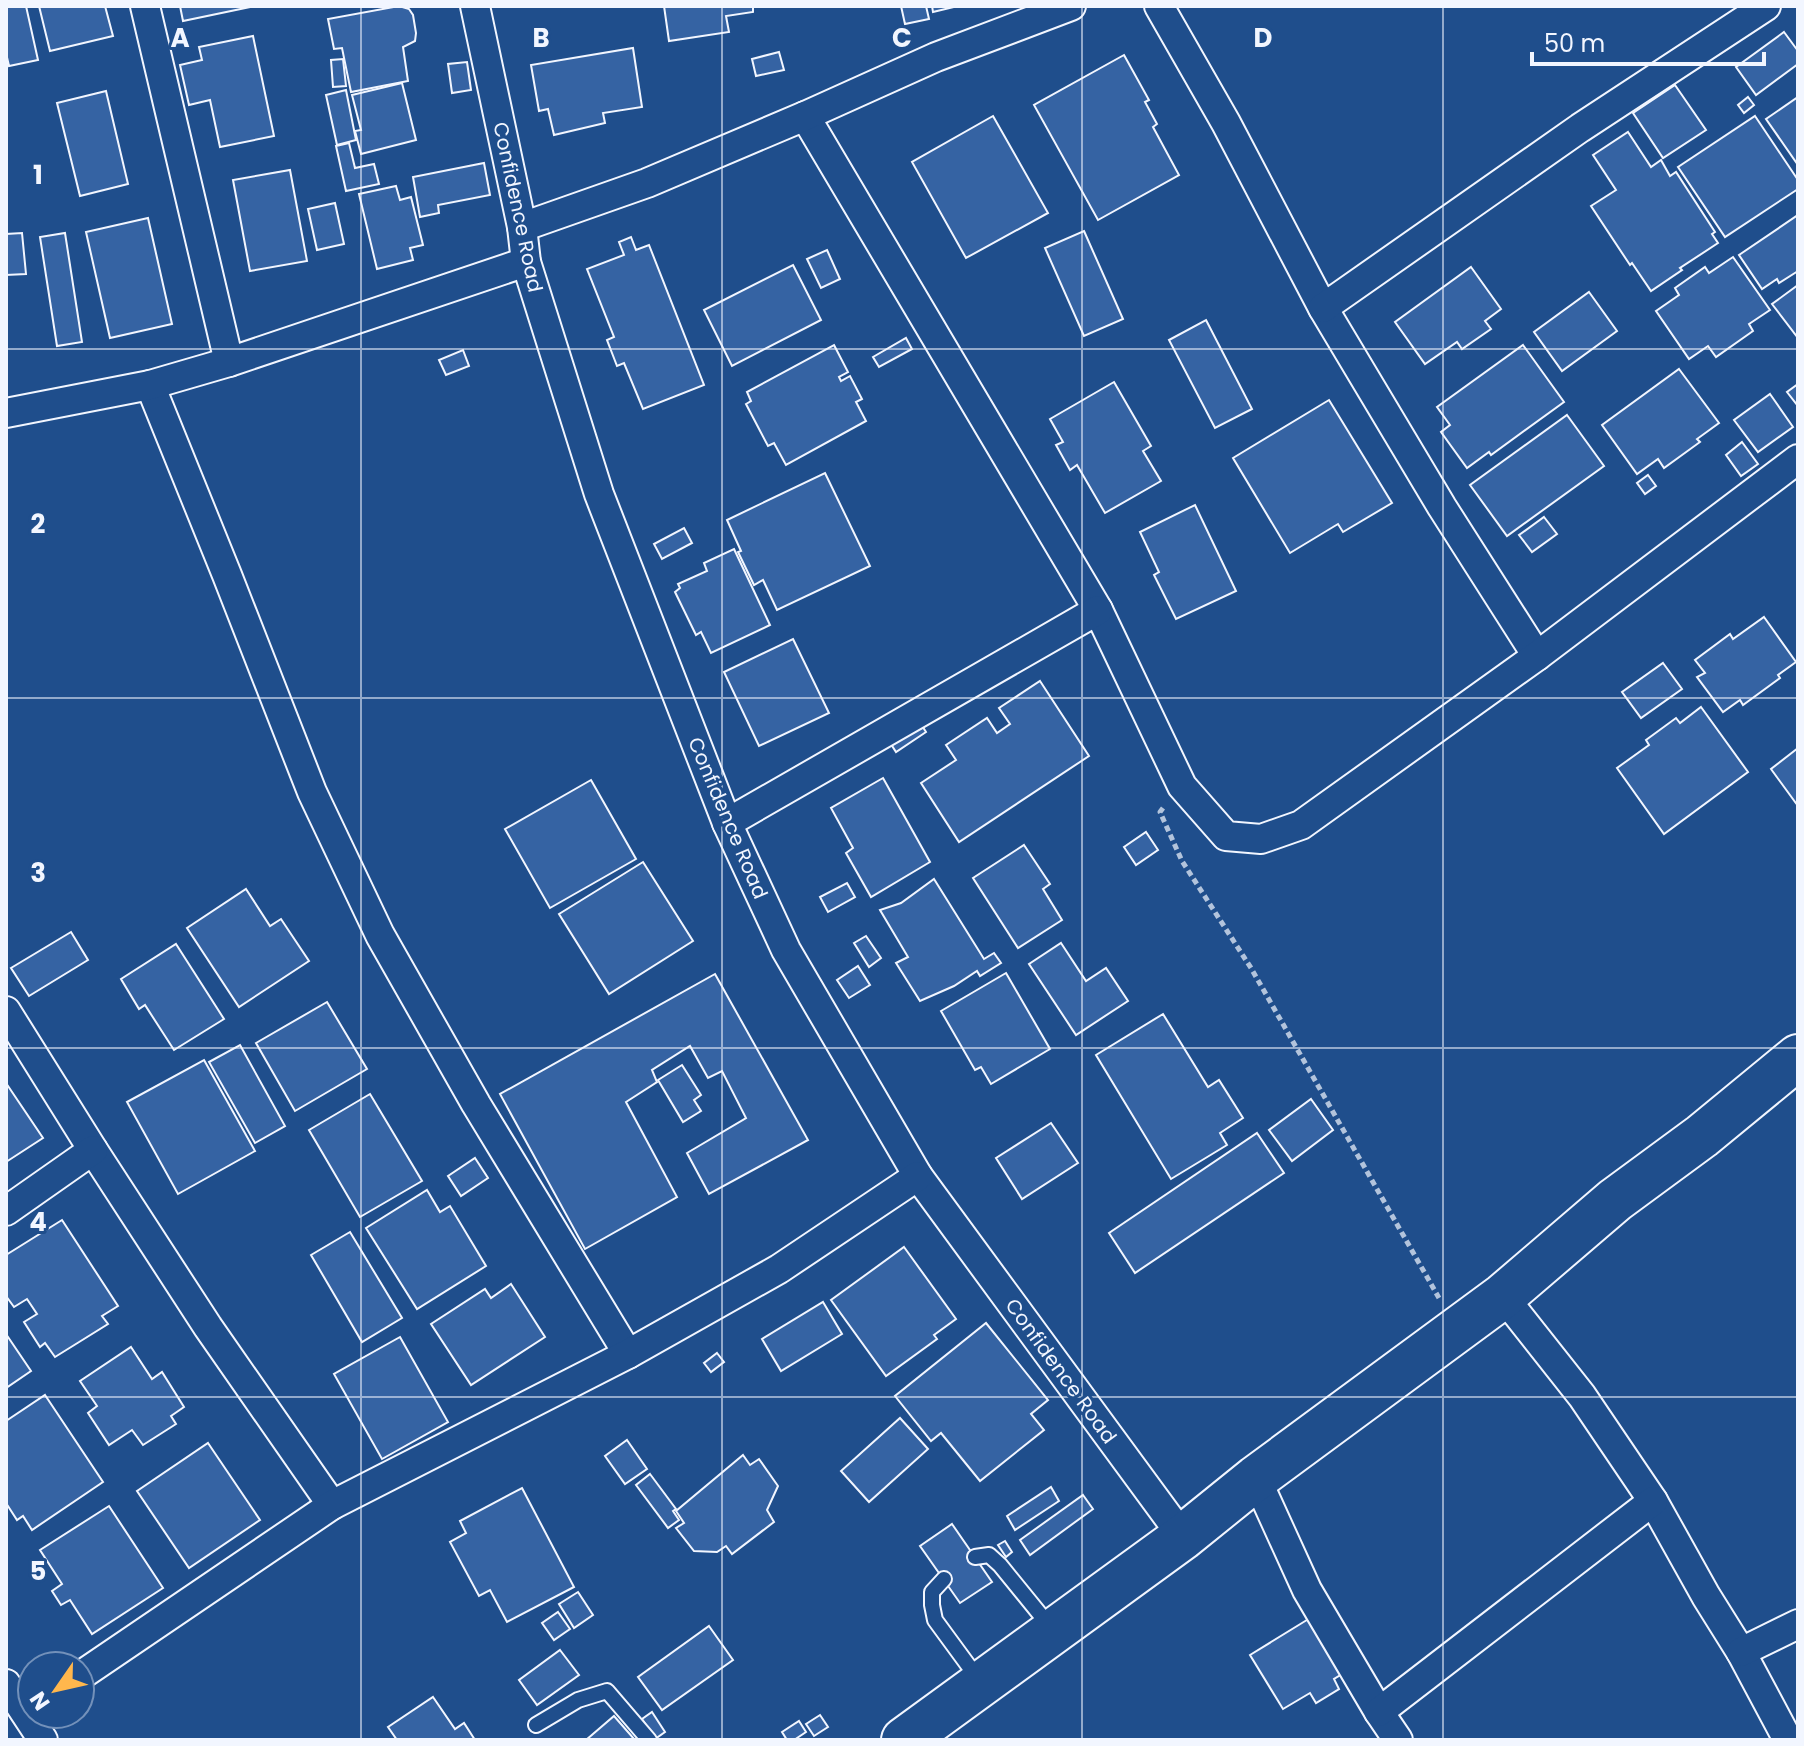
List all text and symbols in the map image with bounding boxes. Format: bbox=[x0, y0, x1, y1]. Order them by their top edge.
scale bar bbox=[1532, 16, 1764, 66]
text: A bbox=[170, 20, 190, 56]
text: B bbox=[532, 20, 550, 56]
text: C bbox=[892, 20, 912, 56]
text: D bbox=[1254, 20, 1273, 56]
text: 50 m bbox=[1544, 27, 1605, 60]
street label: Confidence Road bbox=[486, 119, 550, 295]
text: 1 bbox=[33, 157, 43, 193]
text: 2 bbox=[31, 506, 46, 542]
street label: Confidence Road bbox=[681, 733, 775, 903]
text: 3 bbox=[30, 855, 46, 891]
text: 4 bbox=[29, 1204, 47, 1240]
street label: Confidence Road bbox=[999, 1293, 1123, 1449]
text: 5 bbox=[30, 1553, 46, 1589]
north arrow bbox=[16, 1650, 96, 1730]
text: N bbox=[22, 1685, 57, 1716]

